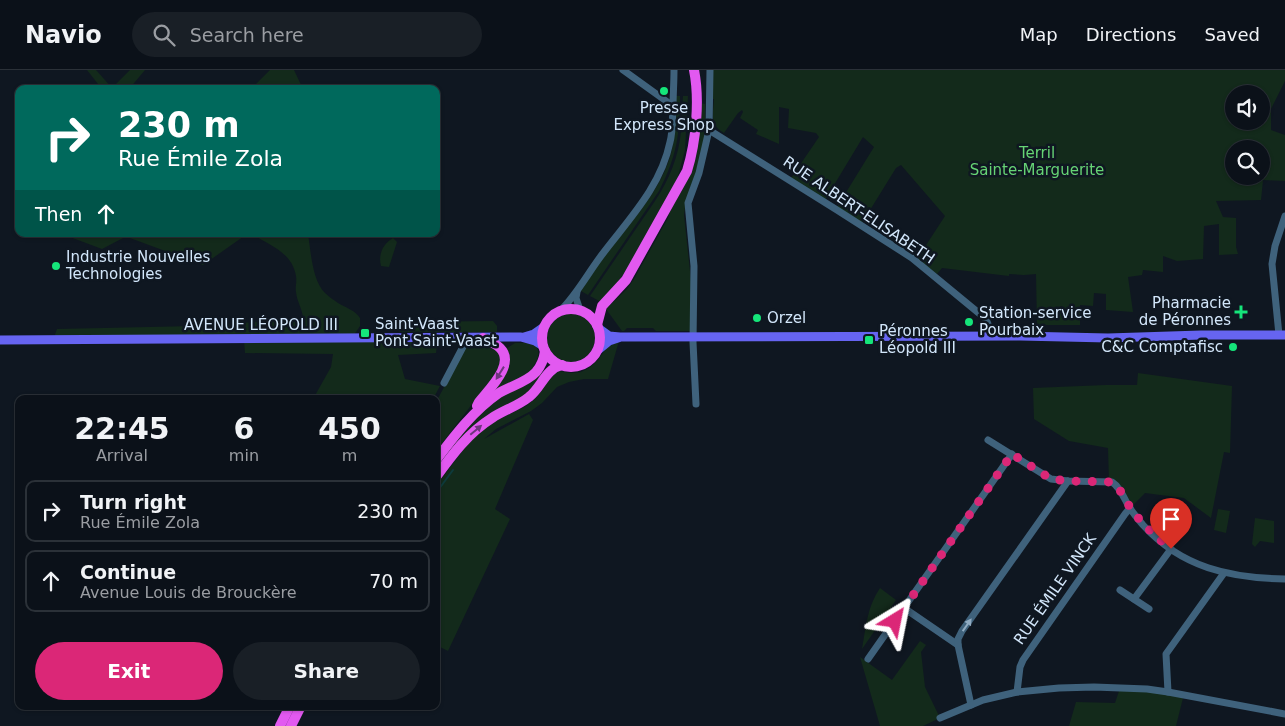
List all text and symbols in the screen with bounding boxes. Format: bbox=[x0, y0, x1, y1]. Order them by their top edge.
search box bbox=[132, 12, 482, 57]
text: Navio bbox=[25, 21, 102, 49]
icon: search bbox=[150, 21, 178, 49]
text: Search here bbox=[190, 24, 304, 46]
text: Map bbox=[1020, 24, 1058, 45]
text: Directions bbox=[1086, 24, 1176, 45]
text: Saved bbox=[1204, 24, 1260, 45]
marker: Presse Express Shop bbox=[658, 85, 670, 97]
map controls bbox=[1225, 85, 1270, 185]
button: sound bbox=[1225, 85, 1270, 130]
place label: Presse Express Shop bbox=[613, 99, 715, 134]
icon: right bbox=[35, 105, 100, 170]
text: 230 m bbox=[118, 105, 240, 145]
button: search bbox=[1225, 140, 1270, 185]
park label: Terril Sainte-Marguerite bbox=[970, 144, 1104, 179]
text: Rue Émile Zola bbox=[118, 146, 283, 171]
street label: RUE ALBERT-ELISABETH bbox=[780, 152, 938, 268]
icon: ahead bbox=[92, 200, 120, 228]
text: Then bbox=[35, 203, 82, 225]
place label: Industrie Nouvelles Technologies bbox=[65, 248, 211, 283]
marker: Industrie Nouvelles Technologies bbox=[50, 260, 62, 272]
place label: Pharmacie de Péronnes bbox=[1139, 294, 1231, 329]
place label: Station-service Pourbaix bbox=[979, 304, 1091, 339]
marker: Pharmacie de Péronnes bbox=[1235, 306, 1247, 318]
place label: Orzel bbox=[767, 309, 806, 327]
marker: Orzel bbox=[751, 312, 763, 324]
street label: AVENUE LÉOPOLD III bbox=[184, 315, 338, 334]
place label: Saint-Vaast Pont Saint-Vaast bbox=[375, 315, 497, 350]
marker: Station-service Pourbaix bbox=[963, 316, 975, 328]
place label: Péronnes Léopold III bbox=[879, 322, 956, 357]
marker: Saint-Vaast Pont Saint-Vaast bbox=[359, 327, 371, 339]
marker: Péronnes Léopold III bbox=[863, 334, 875, 346]
place label: C&C Comptafisc bbox=[1101, 338, 1223, 356]
marker: C&C Comptafisc bbox=[1227, 341, 1239, 353]
one-way arrow bbox=[495, 366, 505, 379]
text: 22:45 bbox=[74, 411, 170, 446]
text: 6 bbox=[233, 411, 254, 446]
text: 450 bbox=[318, 411, 381, 446]
one-way arrow bbox=[469, 424, 482, 435]
text: Arrival bbox=[96, 446, 148, 465]
text: min bbox=[229, 446, 259, 465]
text: m bbox=[342, 446, 357, 465]
text: Turn right bbox=[80, 491, 186, 513]
icon: right bbox=[37, 497, 65, 525]
pin bbox=[1150, 498, 1192, 549]
text: 230 m bbox=[357, 500, 418, 522]
icon: arrive bbox=[1157, 505, 1185, 533]
text: Rue Émile Zola bbox=[80, 513, 200, 532]
street label: RUE ÉMILE VINCK bbox=[1009, 529, 1101, 648]
text: Continue bbox=[80, 561, 176, 583]
icon: ahead bbox=[37, 567, 65, 595]
text: 70 m bbox=[369, 570, 418, 592]
text: Avenue Louis de Brouckère bbox=[80, 583, 297, 602]
position arrow bbox=[868, 594, 920, 646]
one-way arrow bbox=[962, 618, 972, 632]
button: Exit bbox=[35, 642, 223, 700]
button: Share bbox=[233, 642, 420, 700]

